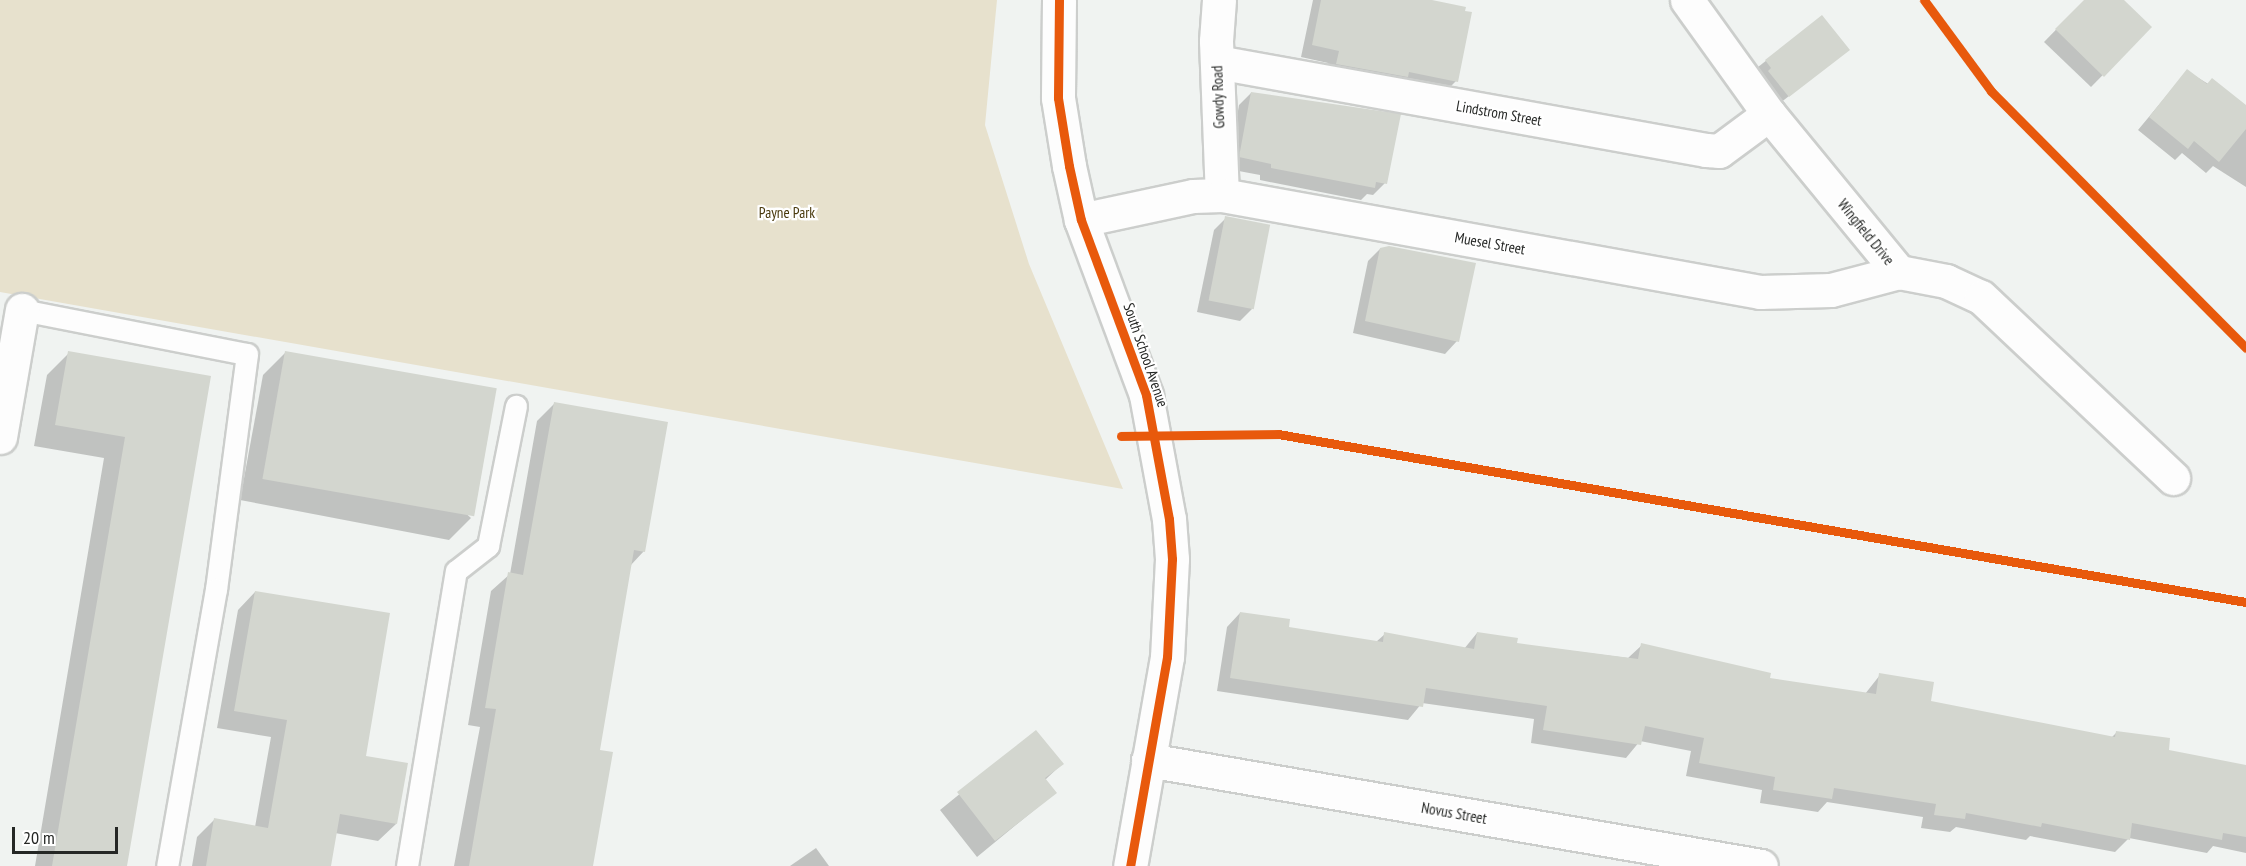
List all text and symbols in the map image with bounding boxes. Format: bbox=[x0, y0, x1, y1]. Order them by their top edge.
street label: Gowdy Road bbox=[1208, 65, 1228, 129]
street label: Lindstrom Street bbox=[1455, 97, 1543, 129]
street label: Wingfield Drive bbox=[1834, 195, 1898, 269]
park label: Payne Park bbox=[759, 204, 815, 222]
street label: Muesel Street bbox=[1453, 228, 1527, 258]
street label: South School Avenue bbox=[1120, 300, 1172, 410]
street label: Novus Street bbox=[1420, 798, 1488, 828]
scale bar bbox=[15, 815, 122, 853]
text: 20 m bbox=[23, 826, 55, 849]

